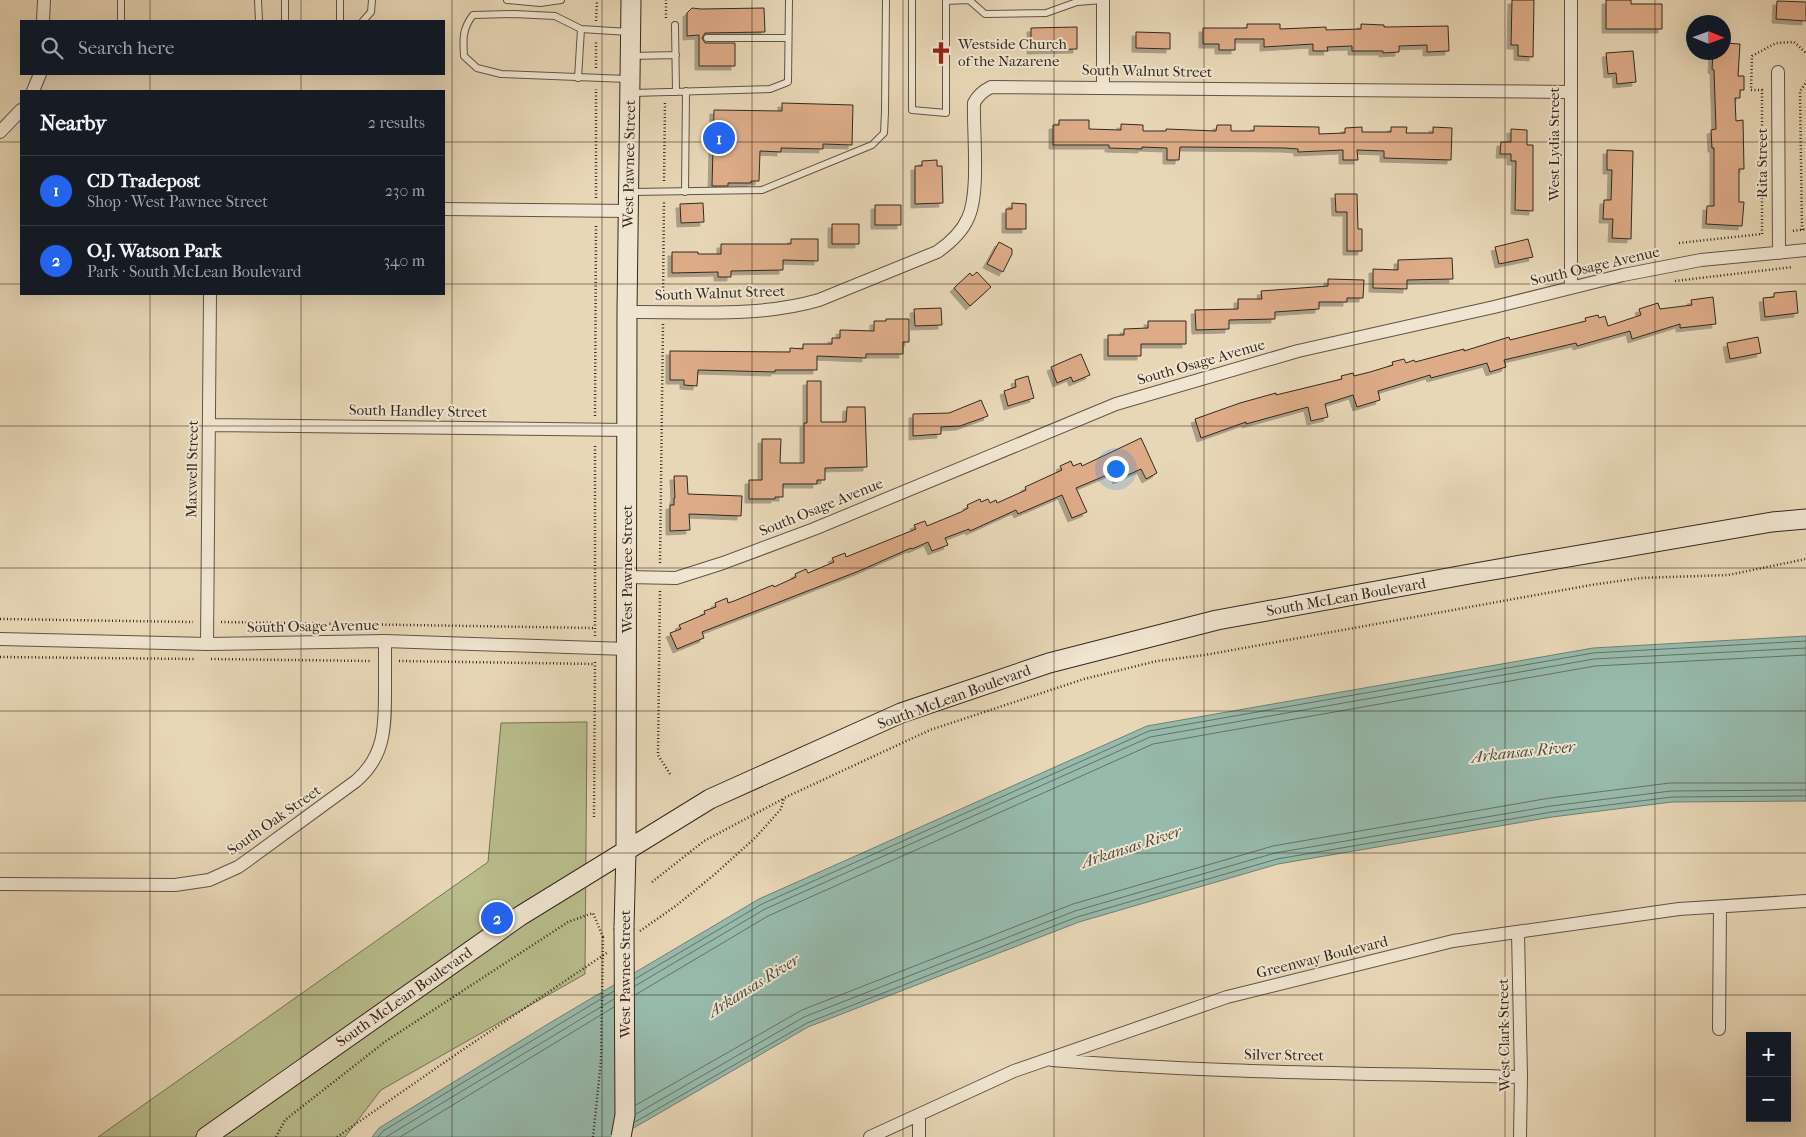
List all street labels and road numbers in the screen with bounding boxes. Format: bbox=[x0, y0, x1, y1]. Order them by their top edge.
street label: South Walnut Street bbox=[1082, 61, 1213, 81]
street label: West Lydia Street bbox=[1545, 86, 1563, 202]
street label: West Pawnee Street bbox=[619, 99, 639, 229]
street label: Rita Street bbox=[1753, 127, 1771, 198]
street label: South Osage Avenue bbox=[1529, 242, 1662, 290]
street label: South Walnut Street bbox=[654, 282, 786, 304]
street label: South Osage Avenue bbox=[1135, 335, 1268, 389]
street label: South Handley Street bbox=[349, 401, 488, 421]
street label: Maxwell Street bbox=[182, 419, 202, 518]
street label: South Osage Avenue bbox=[756, 474, 886, 540]
street label: West Pawnee Street bbox=[618, 504, 636, 634]
street label: South McLean Boulevard bbox=[1265, 574, 1428, 620]
street label: South Osage Avenue bbox=[247, 616, 380, 636]
street label: South McLean Boulevard bbox=[875, 661, 1034, 733]
street label: South Oak Street bbox=[224, 781, 325, 859]
street label: West Pawnee Street bbox=[616, 909, 634, 1039]
street label: Greenway Boulevard bbox=[1254, 932, 1390, 982]
street label: South McLean Boulevard bbox=[333, 943, 476, 1051]
street label: West Clark Street bbox=[1494, 978, 1514, 1093]
street label: Silver Street bbox=[1244, 1045, 1325, 1065]

